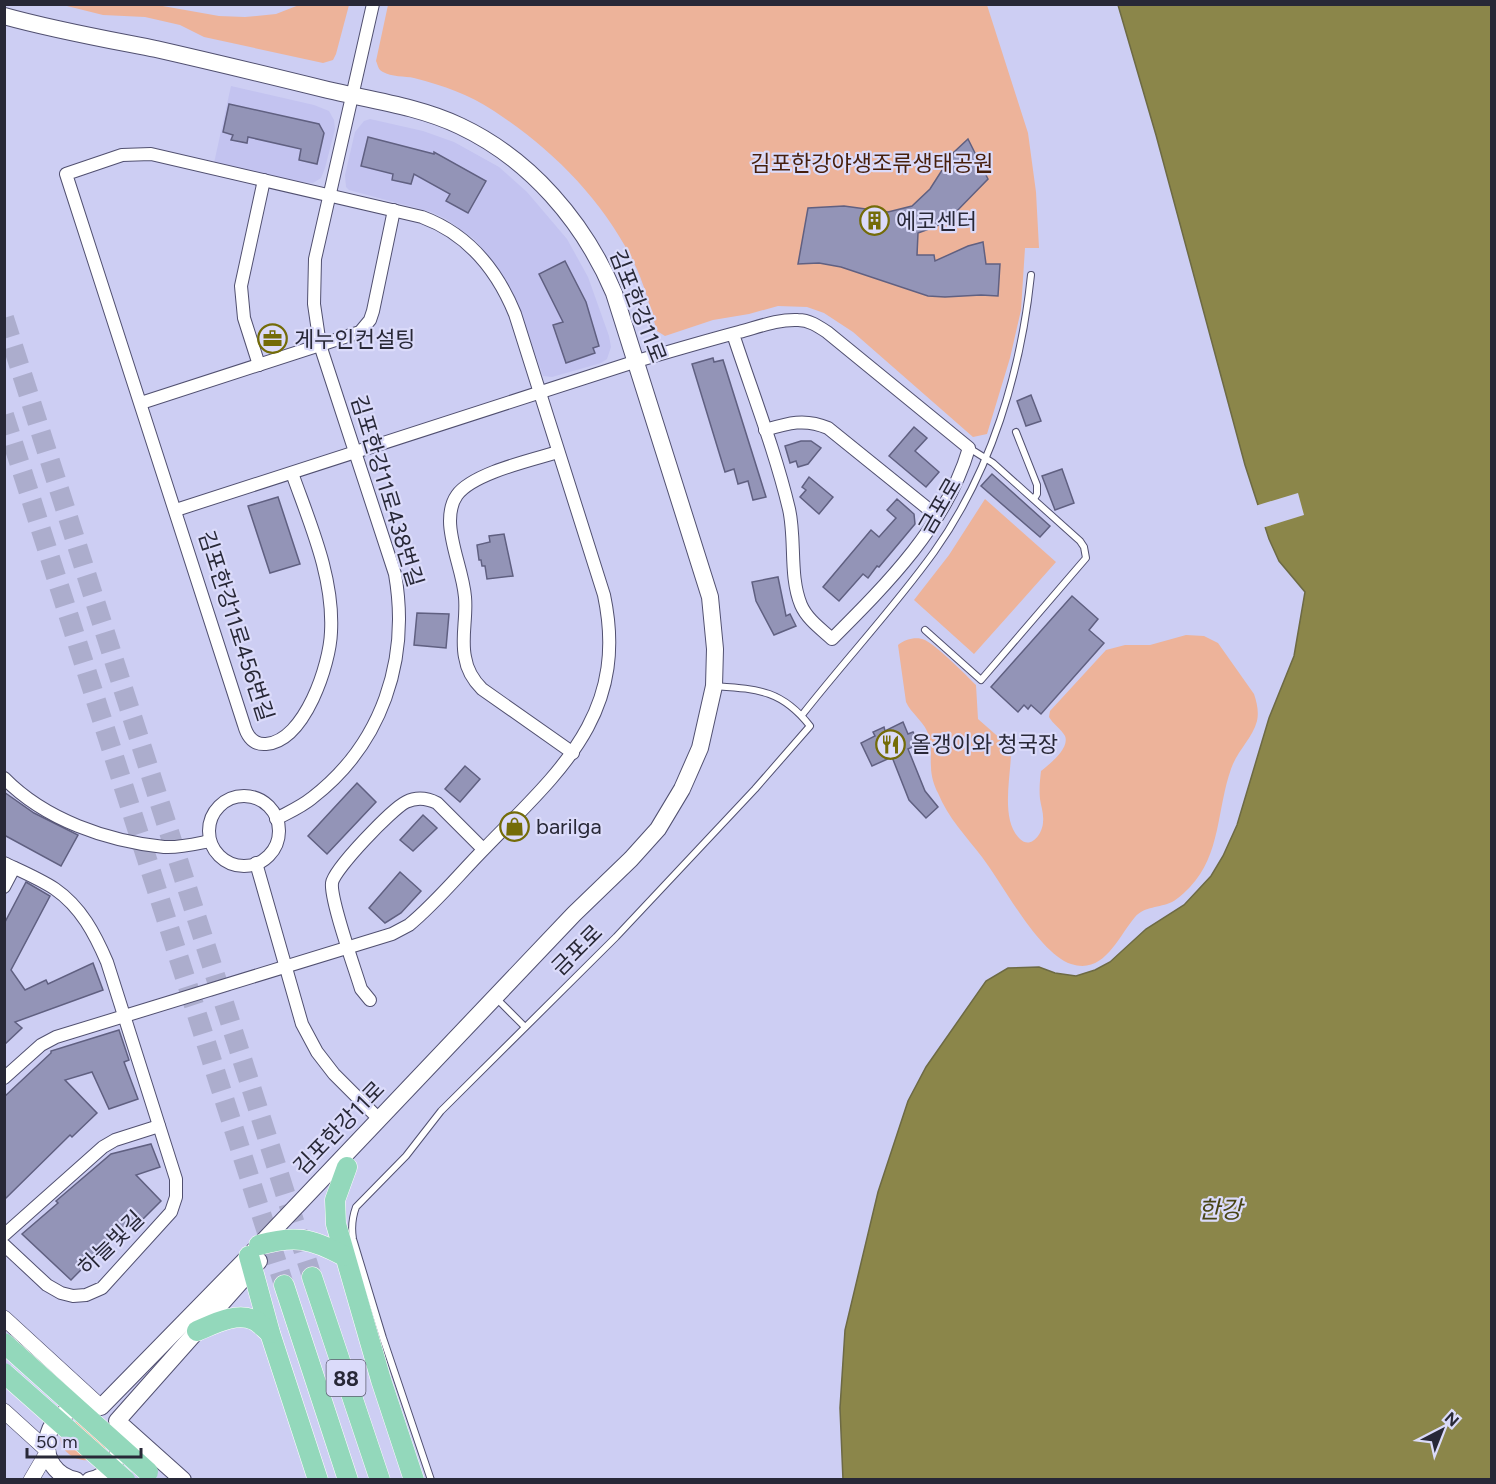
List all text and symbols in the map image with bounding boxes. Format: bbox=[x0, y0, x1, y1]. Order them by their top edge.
park label: 김포한강야생조류생태공원 bbox=[751, 150, 993, 177]
building icon: 에코센터 bbox=[859, 205, 891, 237]
place label: 에코센터 bbox=[896, 208, 977, 235]
street label: 김포한강11로 bbox=[604, 245, 672, 367]
office icon: 게누인컨설팅 bbox=[257, 323, 289, 355]
place label: 게누인컨설팅 bbox=[294, 326, 415, 353]
street label: 김포한강11로438번길 bbox=[345, 392, 429, 590]
street label: 금포로 bbox=[913, 473, 967, 539]
street label: 김포한강11로456번길 bbox=[192, 527, 280, 725]
restaurant icon: 올갱이와 청국장 bbox=[874, 728, 906, 760]
place label: 올갱이와 청국장 bbox=[911, 731, 1058, 758]
shop icon: barilga bbox=[499, 810, 531, 842]
place label: barilga bbox=[536, 813, 602, 840]
street label: 금포로 bbox=[546, 919, 608, 981]
street label: 김포한강11로 bbox=[288, 1076, 390, 1180]
water label: 한강 bbox=[1198, 1195, 1245, 1224]
street label: 하늘빛길 bbox=[73, 1205, 149, 1281]
road number: 88 bbox=[326, 1360, 366, 1396]
north arrow bbox=[1412, 1400, 1472, 1460]
text: N bbox=[1441, 1408, 1463, 1430]
scale bar bbox=[27, 1421, 141, 1459]
text: 50 m bbox=[36, 1431, 78, 1453]

